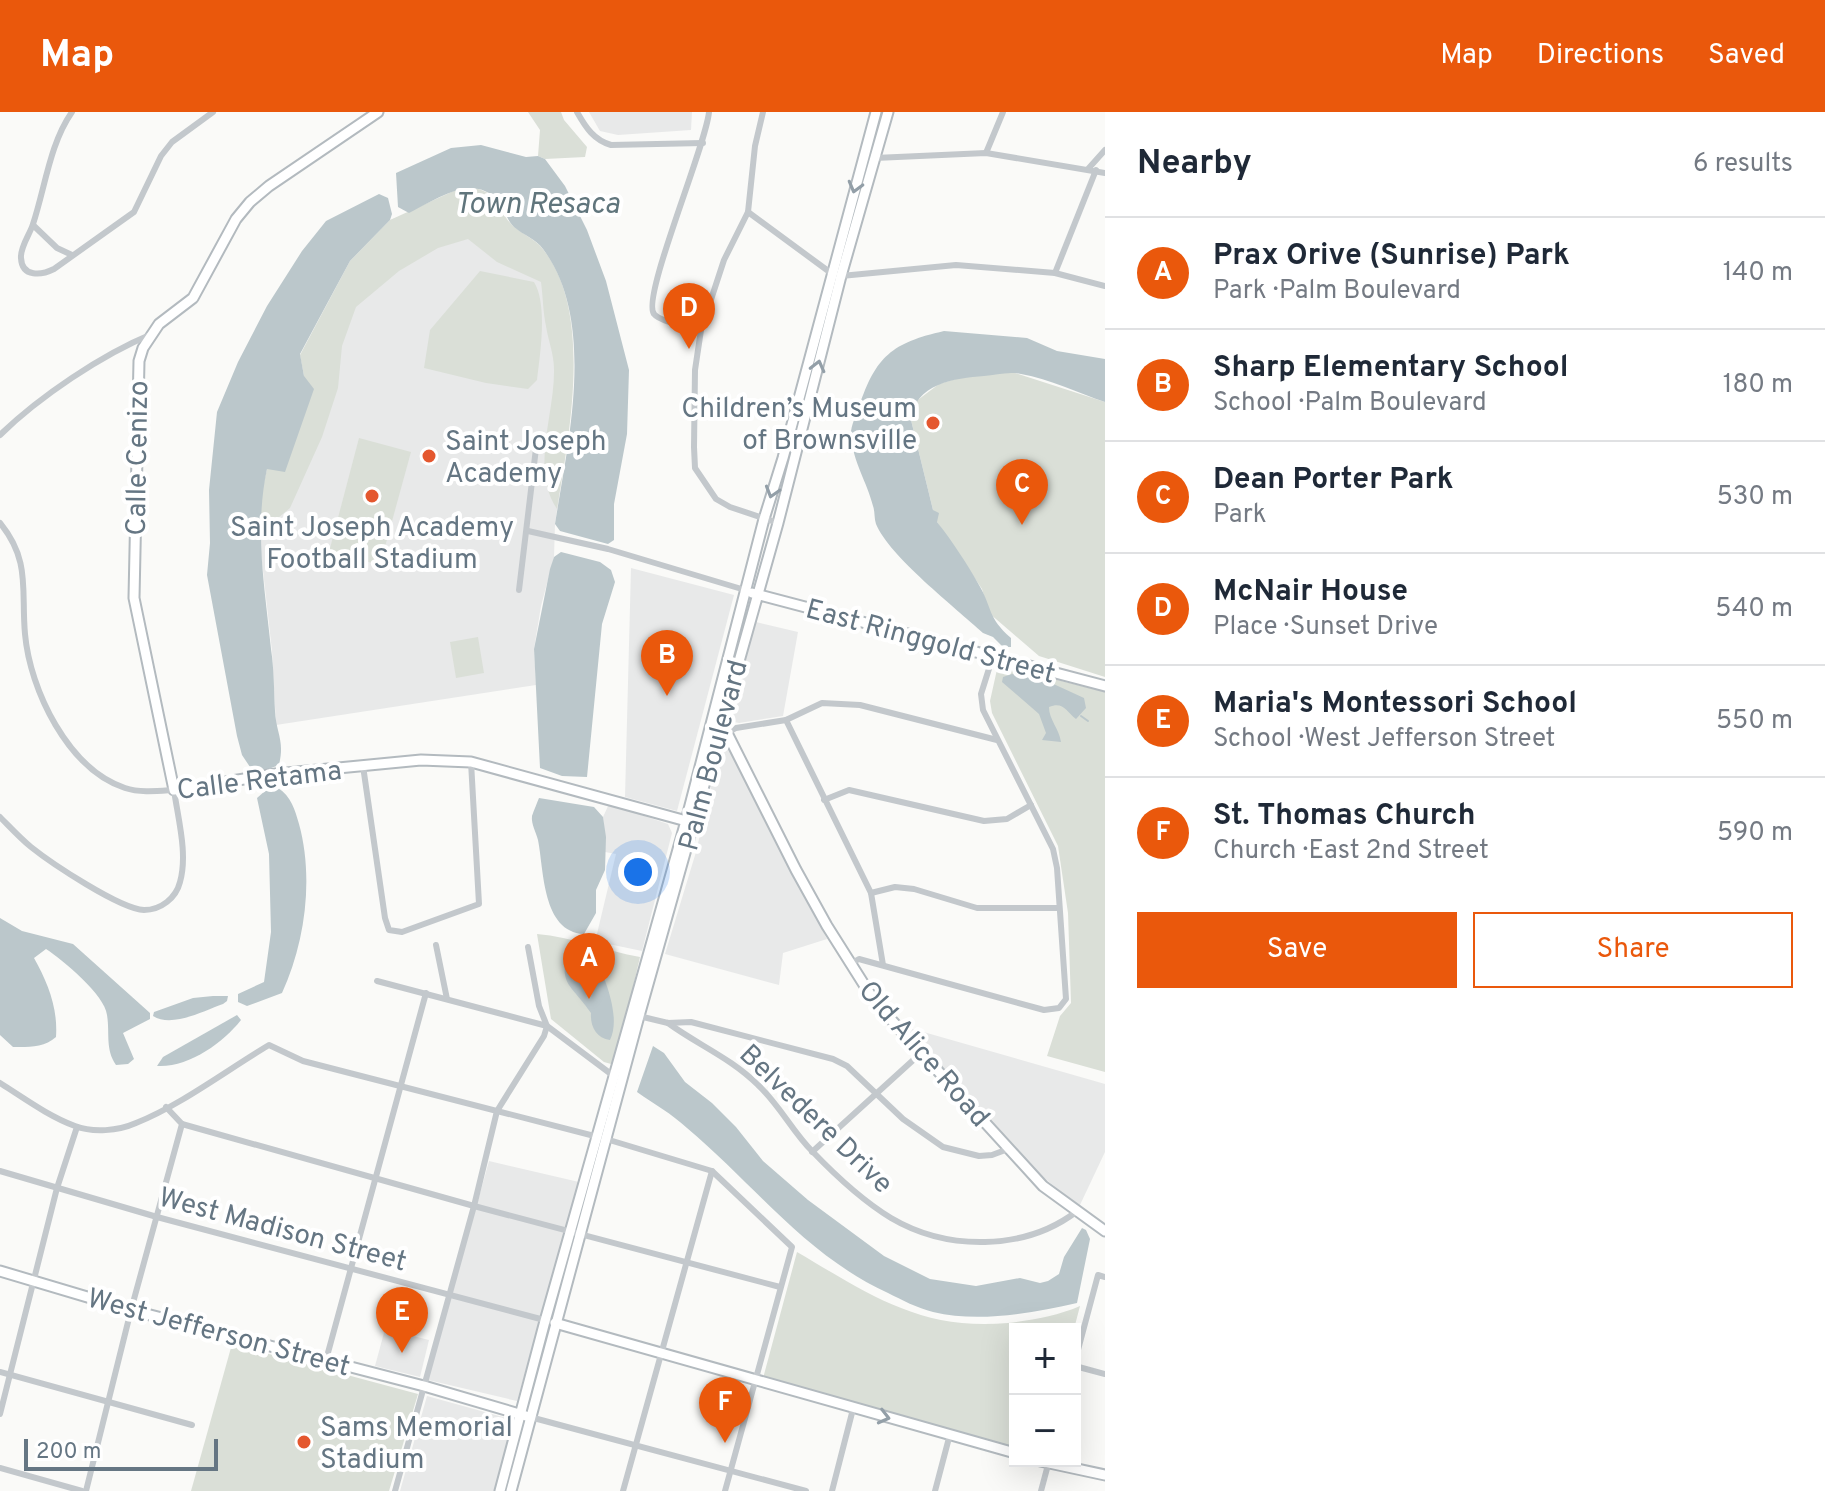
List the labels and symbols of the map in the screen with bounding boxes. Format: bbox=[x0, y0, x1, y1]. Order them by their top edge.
one-way arrow bbox=[848, 180, 864, 194]
water label: Town Resaca bbox=[454, 187, 620, 224]
pin: D bbox=[663, 283, 715, 349]
one-way arrow bbox=[809, 359, 826, 373]
street label: Calle Cenizo bbox=[120, 380, 158, 536]
place label: Children’s Museum of Brownsville bbox=[681, 392, 917, 460]
marker: Children’s Museum of Brownsville bbox=[924, 414, 942, 432]
place label: Saint Joseph Academy bbox=[445, 425, 607, 493]
marker: Saint Joseph Academy bbox=[420, 447, 438, 465]
pin: C bbox=[996, 459, 1048, 525]
one-way arrow bbox=[766, 484, 782, 498]
marker: Saint Joseph Academy Football Stadium bbox=[363, 487, 381, 505]
place label: Saint Joseph Academy Football Stadium bbox=[230, 511, 514, 579]
street label: East Ringgold Street bbox=[801, 592, 1059, 694]
pin: B bbox=[641, 630, 693, 696]
street label: Palm Boulevard bbox=[672, 656, 758, 855]
street label: Calle Retama bbox=[175, 754, 344, 810]
your location bbox=[618, 852, 658, 892]
pin: A bbox=[563, 933, 615, 999]
street label: Old Alice Road bbox=[849, 974, 996, 1136]
street label: Belvedere Drive bbox=[730, 1038, 899, 1203]
street label: West Madison Street bbox=[154, 1180, 410, 1281]
street label: West Jefferson Street bbox=[83, 1281, 354, 1386]
pin: E bbox=[376, 1287, 428, 1353]
pin: F bbox=[699, 1377, 751, 1443]
one-way arrow bbox=[876, 1407, 890, 1424]
place label: Sams Memorial Stadium bbox=[320, 1411, 513, 1479]
marker: Sams Memorial Stadium bbox=[295, 1433, 313, 1451]
scale bar bbox=[24, 1435, 218, 1471]

